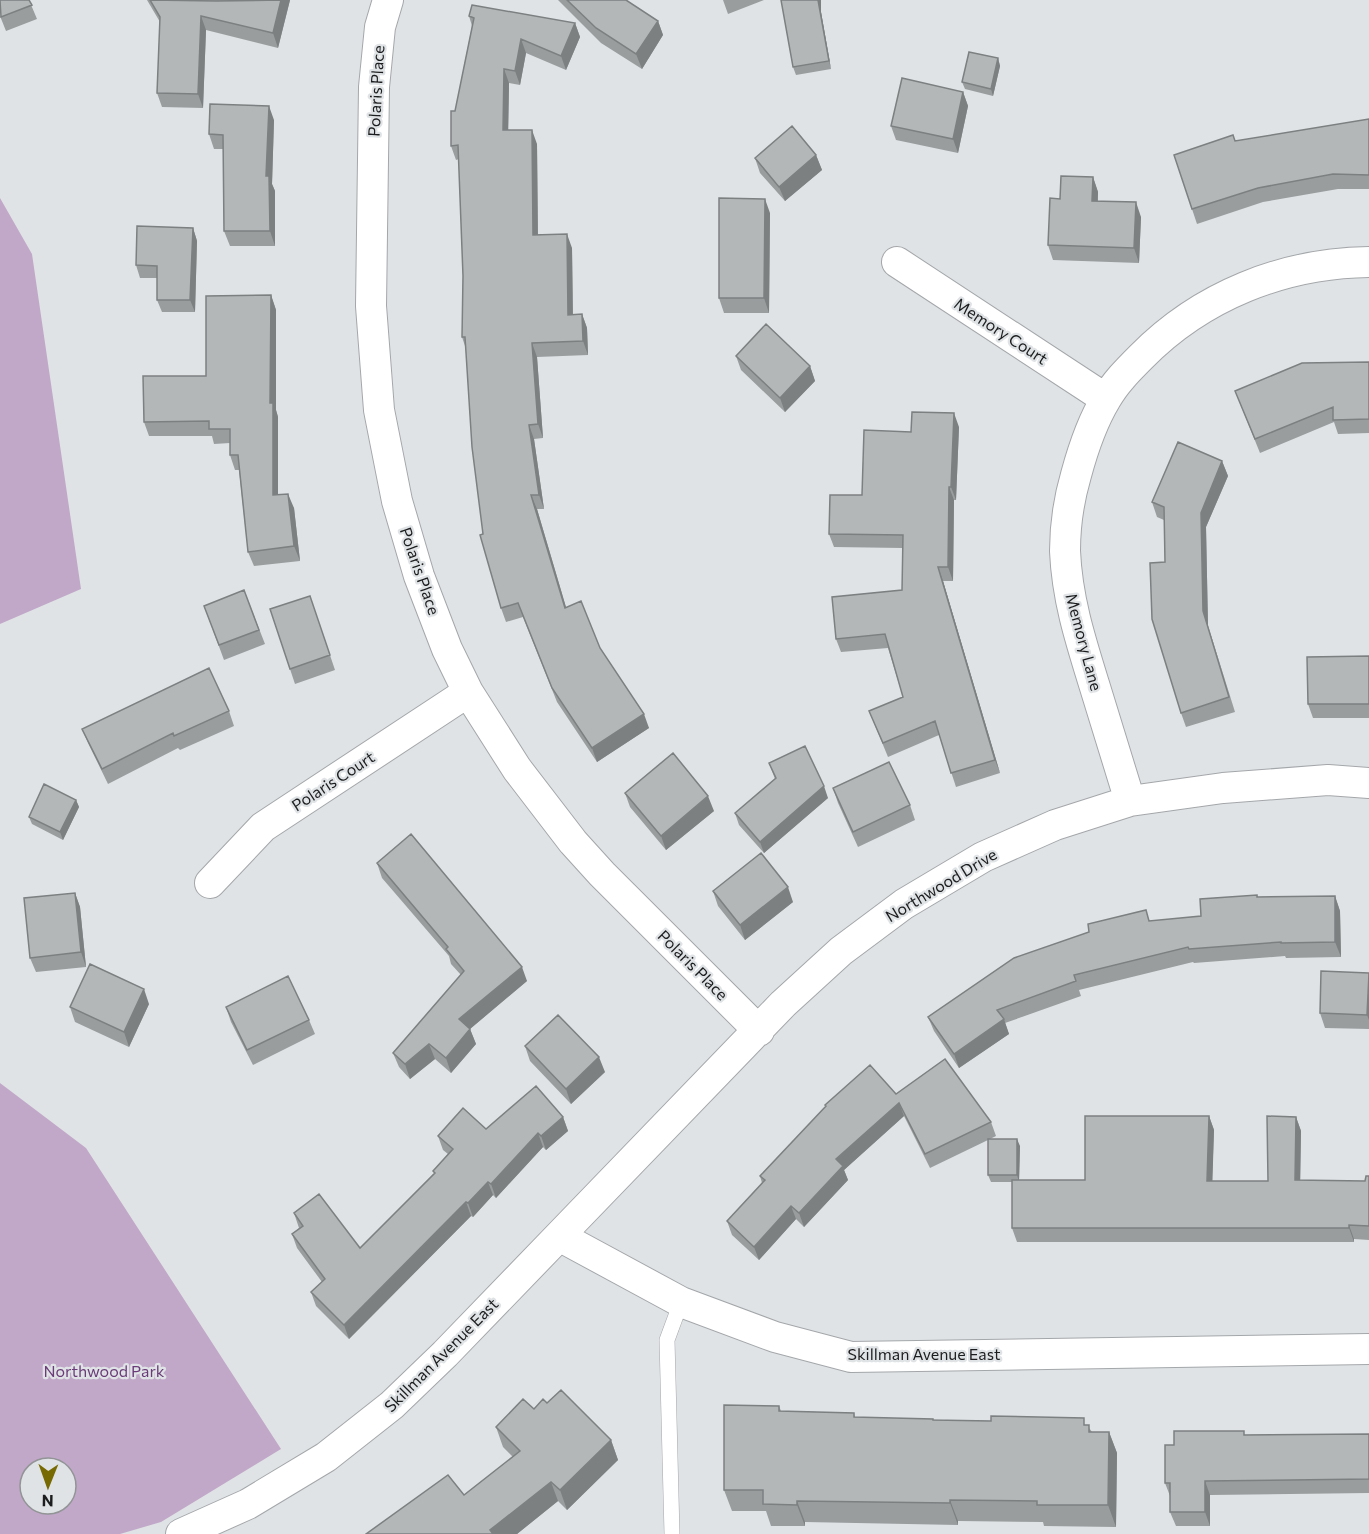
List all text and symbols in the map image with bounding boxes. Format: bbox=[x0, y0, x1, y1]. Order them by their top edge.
street label: Polaris Place bbox=[364, 45, 387, 137]
street label: Memory Court bbox=[951, 293, 1052, 368]
street label: Polaris Place bbox=[397, 525, 444, 617]
street label: Memory Lane bbox=[1062, 591, 1107, 693]
street label: Polaris Court bbox=[288, 747, 378, 814]
street label: Northwood Drive bbox=[882, 844, 1000, 925]
street label: Polaris Place bbox=[654, 926, 732, 1004]
street label: Skillman Avenue East bbox=[380, 1294, 502, 1415]
street label: Skillman Avenue East bbox=[848, 1344, 1001, 1363]
park label: Northwood Park bbox=[44, 1361, 165, 1380]
north arrow bbox=[18, 1456, 78, 1516]
text: N bbox=[42, 1492, 54, 1511]

